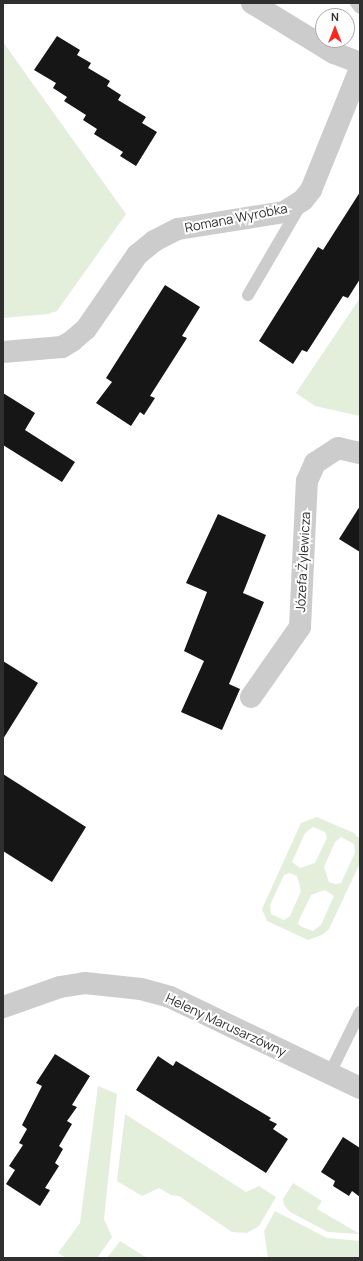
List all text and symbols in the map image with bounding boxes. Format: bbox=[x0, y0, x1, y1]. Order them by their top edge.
north arrow bbox=[315, 8, 355, 48]
text: N bbox=[331, 9, 339, 24]
street label: Romana Wyrobka bbox=[183, 200, 289, 236]
street label: Józefa Żylewicza bbox=[293, 511, 313, 613]
street label: Heleny Marusarzówny bbox=[163, 990, 289, 1060]

